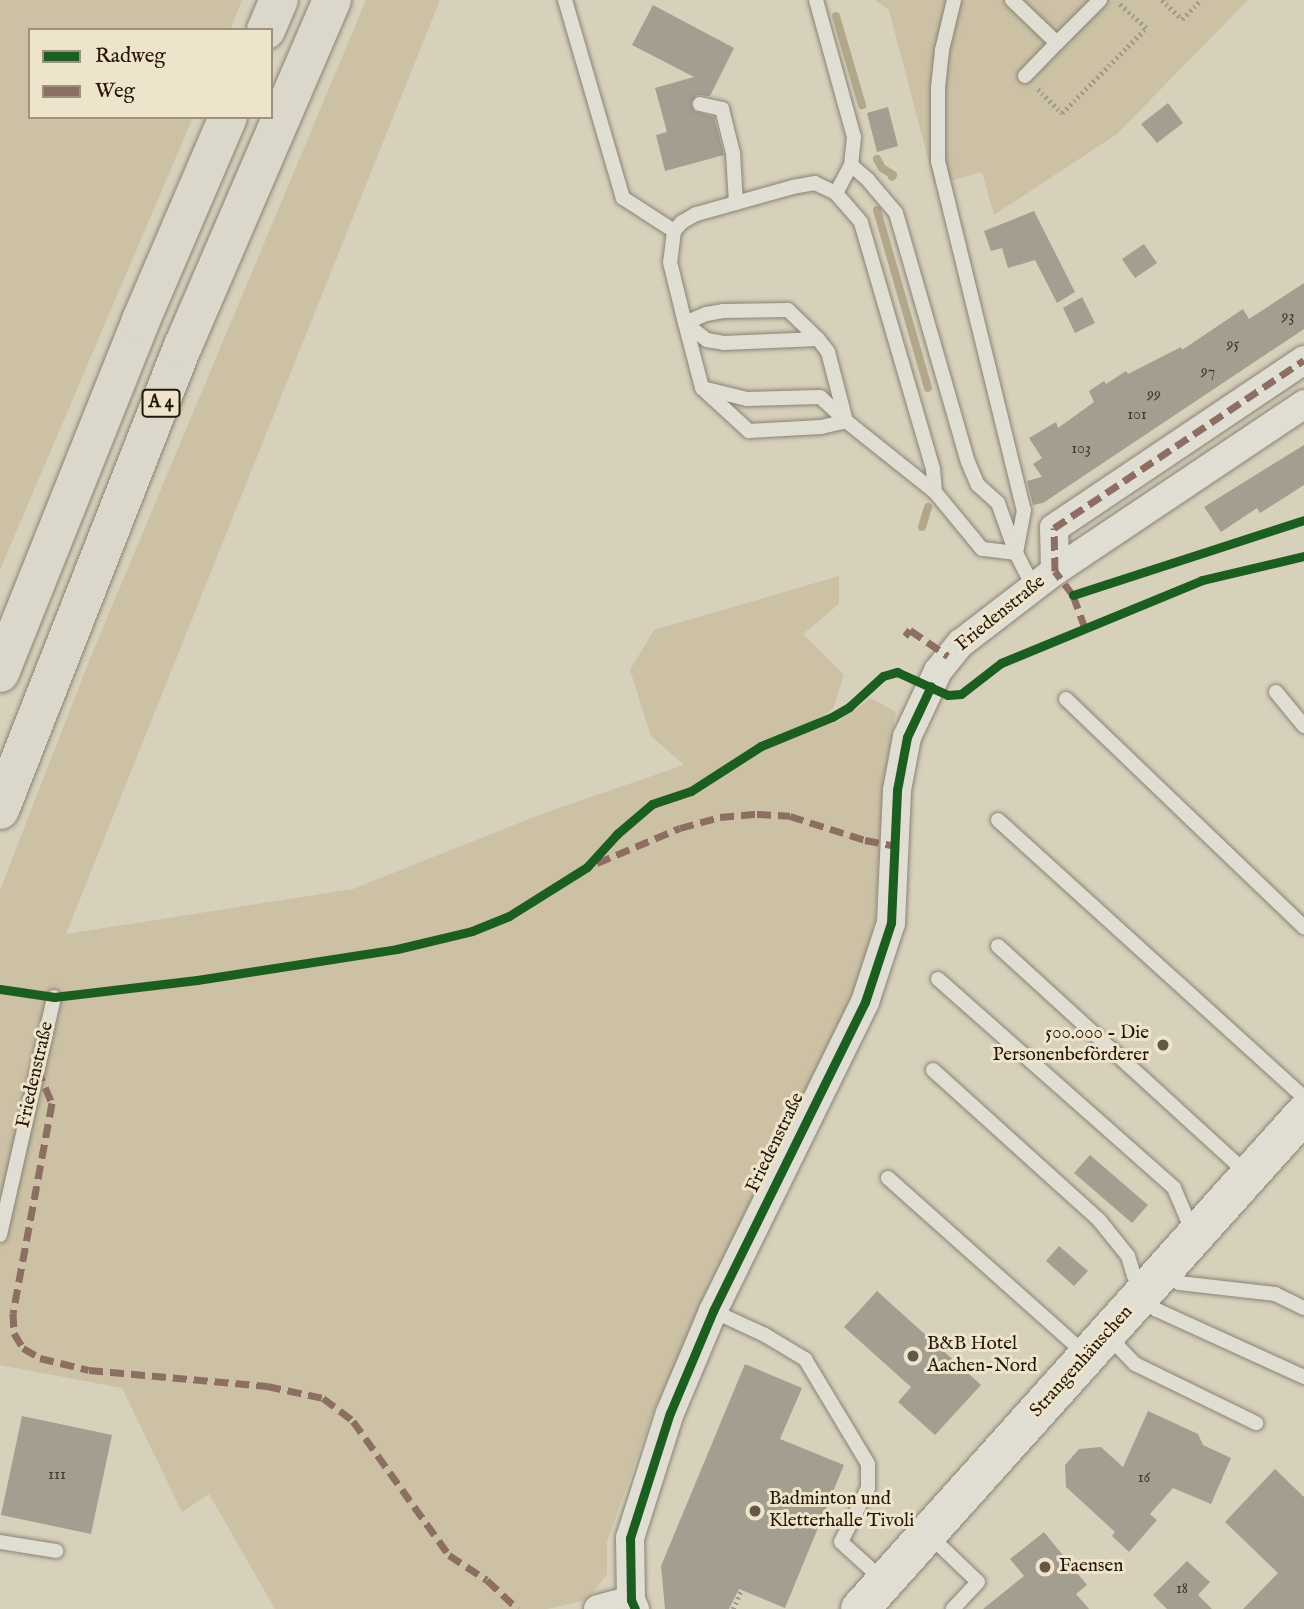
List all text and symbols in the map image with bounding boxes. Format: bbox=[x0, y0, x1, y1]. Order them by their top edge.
legend bbox=[28, 28, 273, 119]
text: Radweg bbox=[95, 43, 166, 70]
text: Weg bbox=[95, 78, 135, 105]
house number: 93 bbox=[1282, 307, 1294, 327]
house number: 95 bbox=[1227, 335, 1239, 355]
house number: 97 bbox=[1201, 362, 1215, 382]
house number: 99 bbox=[1147, 385, 1161, 405]
road number: A 4 bbox=[140, 388, 182, 418]
house number: 101 bbox=[1127, 405, 1147, 425]
house number: 103 bbox=[1071, 439, 1091, 459]
street label: Friedenstraße bbox=[952, 571, 1050, 657]
street label: Friedenstraße bbox=[13, 1020, 59, 1130]
place label: 500.000 - Die Personenbeförderer bbox=[992, 1023, 1149, 1067]
marker: 500.000 - Die Personenbeförderer bbox=[1155, 1037, 1171, 1053]
street label: Friedenstraße bbox=[742, 1089, 810, 1197]
street label: Strangenhäuschen bbox=[1026, 1301, 1138, 1423]
place label: B&B Hotel Aachen-Nord bbox=[927, 1334, 1037, 1378]
marker: B&B Hotel Aachen-Nord bbox=[905, 1348, 921, 1364]
house number: 111 bbox=[48, 1465, 66, 1485]
house number: 16 bbox=[1138, 1468, 1150, 1488]
place label: Badminton und Kletterhalle Tivoli bbox=[769, 1489, 914, 1533]
marker: Badminton und Kletterhalle Tivoli bbox=[747, 1503, 763, 1519]
place label: Faensen bbox=[1059, 1556, 1123, 1578]
marker: Faensen bbox=[1037, 1559, 1053, 1575]
house number: 18 bbox=[1176, 1579, 1188, 1599]

